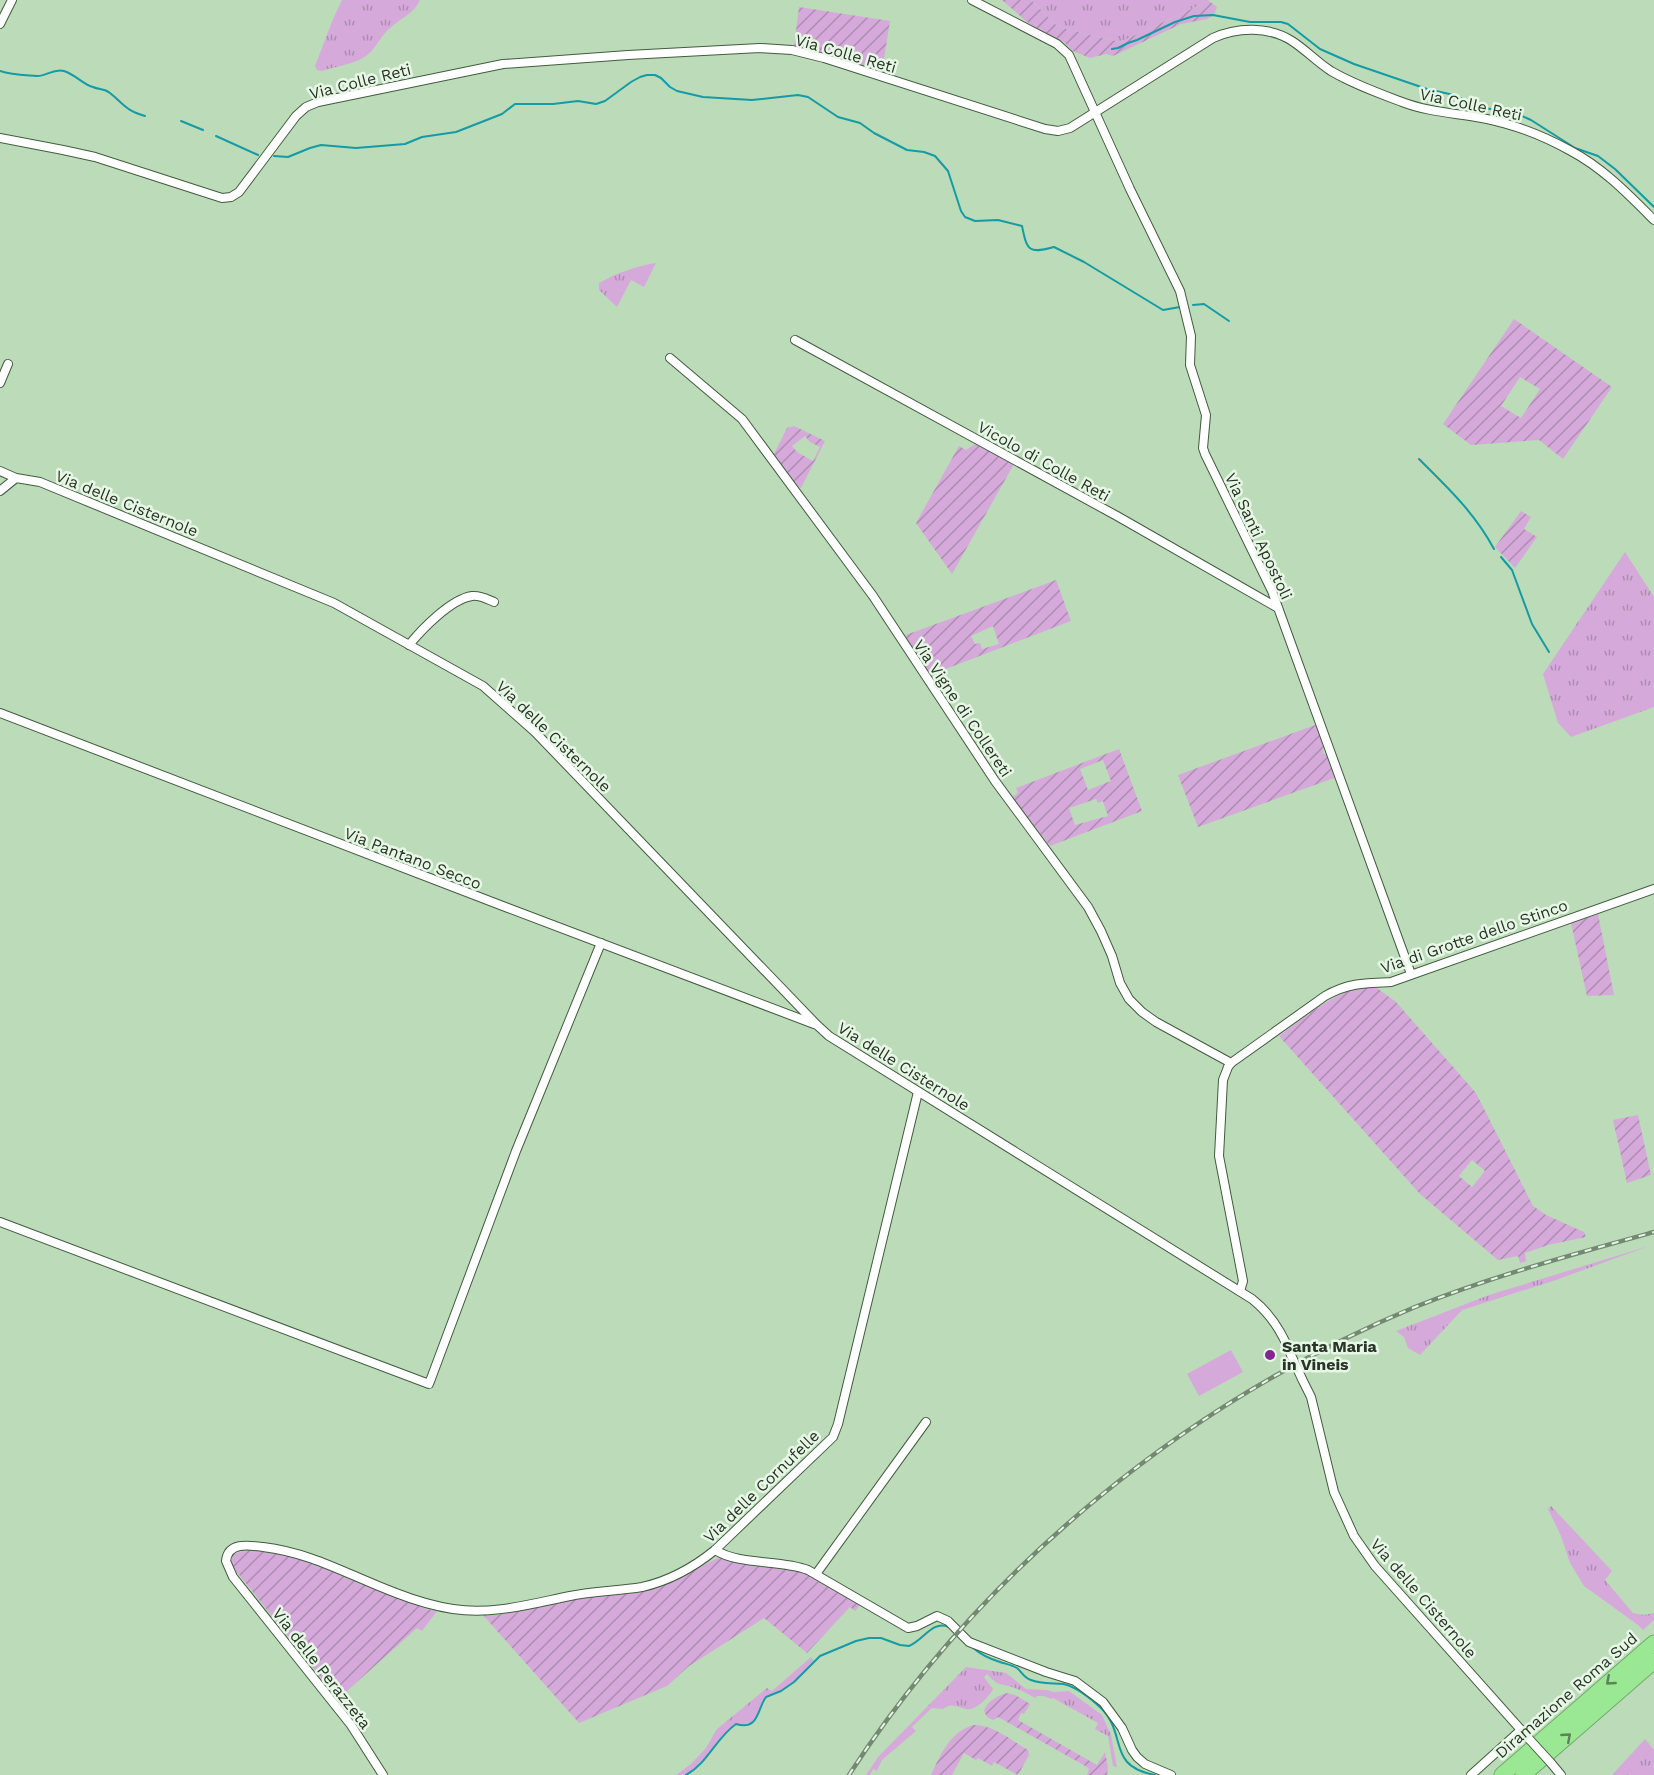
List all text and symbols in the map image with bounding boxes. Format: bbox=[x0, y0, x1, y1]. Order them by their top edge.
street label: Via Colle Reti bbox=[793, 30, 899, 77]
street label: Via Colle Reti bbox=[307, 60, 413, 103]
street label: Via Colle Reti bbox=[1418, 84, 1524, 125]
street label: Vicolo di Colle Reti bbox=[974, 417, 1113, 506]
street label: Via delle Cisternole bbox=[53, 466, 201, 541]
street label: Via Santi Apostoli bbox=[1221, 470, 1296, 603]
street label: Via Vigne di Collereti bbox=[910, 636, 1016, 781]
street label: Via delle Cisternole bbox=[492, 677, 615, 796]
street label: Via Pantano Secco bbox=[342, 824, 484, 893]
street label: Via di Grotte dello Stinco bbox=[1378, 895, 1570, 977]
street label: Via delle Cisternole bbox=[834, 1018, 973, 1115]
place label: Santa Maria in Vineis bbox=[1282, 1337, 1378, 1374]
marker: Santa Maria in Vineis bbox=[1263, 1348, 1277, 1362]
street label: Via delle Cornufelle bbox=[699, 1426, 823, 1547]
street label: Via delle Cisternole bbox=[1367, 1535, 1481, 1662]
street label: Via delle Perazzeta bbox=[268, 1604, 375, 1733]
street label: Diramazione Roma Sud bbox=[1491, 1629, 1641, 1762]
one-way arrow bbox=[1606, 1674, 1617, 1685]
one-way arrow bbox=[1560, 1733, 1571, 1744]

